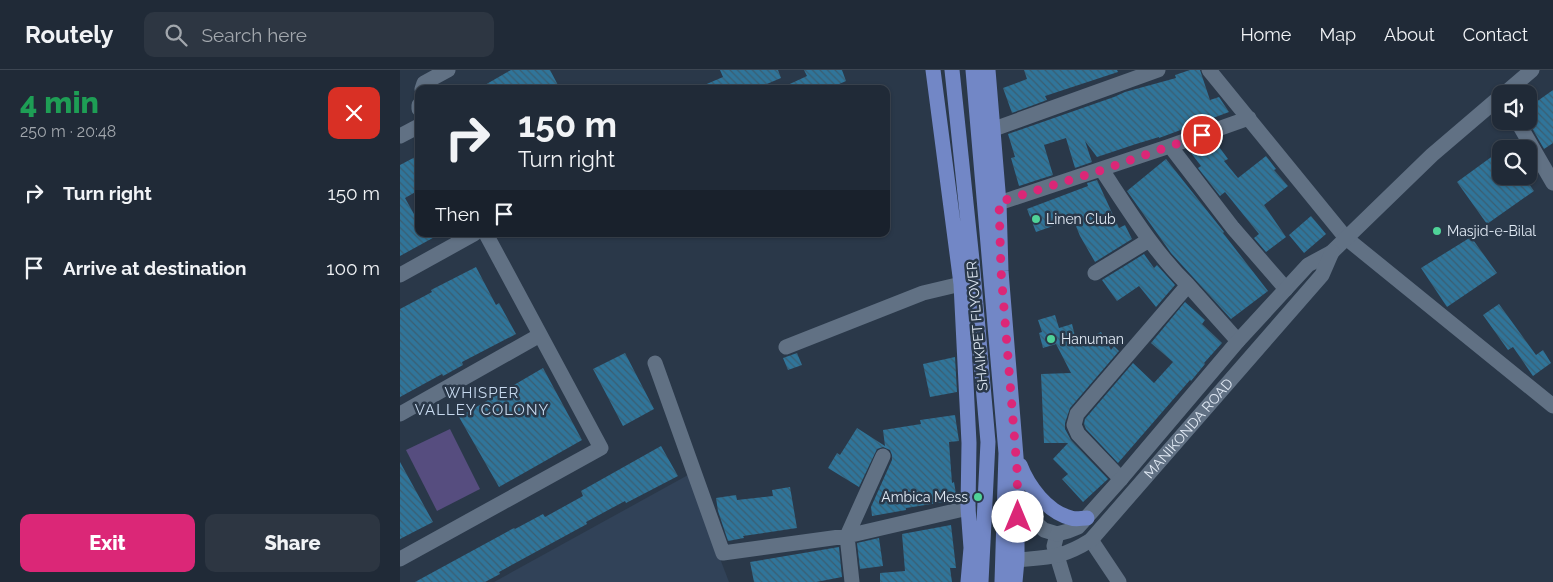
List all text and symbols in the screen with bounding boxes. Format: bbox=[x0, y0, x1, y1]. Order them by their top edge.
search box bbox=[144, 12, 494, 57]
text: Routely bbox=[25, 20, 114, 49]
icon: search bbox=[162, 21, 190, 49]
text: Search here bbox=[202, 24, 307, 46]
text: Home bbox=[1240, 24, 1291, 45]
text: Map bbox=[1319, 24, 1356, 45]
text: About bbox=[1384, 24, 1435, 45]
text: Contact bbox=[1463, 24, 1528, 45]
text: 4 min bbox=[20, 85, 99, 120]
map controls bbox=[1492, 85, 1537, 185]
button: sound bbox=[1492, 85, 1537, 130]
button: close bbox=[328, 87, 380, 139]
text: 150 m bbox=[518, 104, 617, 145]
icon: right bbox=[435, 105, 500, 170]
pin bbox=[1181, 114, 1223, 156]
icon: arrive bbox=[1188, 121, 1216, 149]
text: 250 m · 20:48 bbox=[20, 122, 116, 141]
button: search bbox=[1492, 140, 1537, 185]
text: Turn right bbox=[518, 146, 615, 172]
icon: right bbox=[20, 179, 48, 207]
text: Turn right bbox=[63, 182, 152, 204]
text: 150 m bbox=[328, 182, 380, 204]
icon: arrive bbox=[490, 200, 518, 228]
text: Then bbox=[435, 203, 480, 225]
place label: Linen Club bbox=[1046, 211, 1116, 227]
marker: Linen Club bbox=[1030, 213, 1042, 225]
place label: Masjid-e-Bilal bbox=[1447, 223, 1536, 239]
marker: Masjid-e-Bilal bbox=[1431, 225, 1443, 237]
icon: arrive bbox=[20, 254, 48, 282]
text: Arrive at destination bbox=[63, 257, 247, 279]
text: 100 m bbox=[326, 257, 380, 279]
street label: SHAIKPET FLYOVER bbox=[963, 260, 991, 392]
place label: Hanuman bbox=[1061, 331, 1124, 347]
marker: Hanuman bbox=[1045, 333, 1057, 345]
street label: MANIKONDA ROAD bbox=[1141, 375, 1236, 481]
district label: WHISPER VALLEY COLONY bbox=[415, 384, 549, 419]
place label: Ambica Mess bbox=[881, 489, 968, 505]
position arrow bbox=[991, 490, 1043, 542]
marker: Ambica Mess bbox=[972, 491, 984, 503]
button: Exit bbox=[20, 514, 195, 572]
button: Share bbox=[205, 514, 380, 572]

